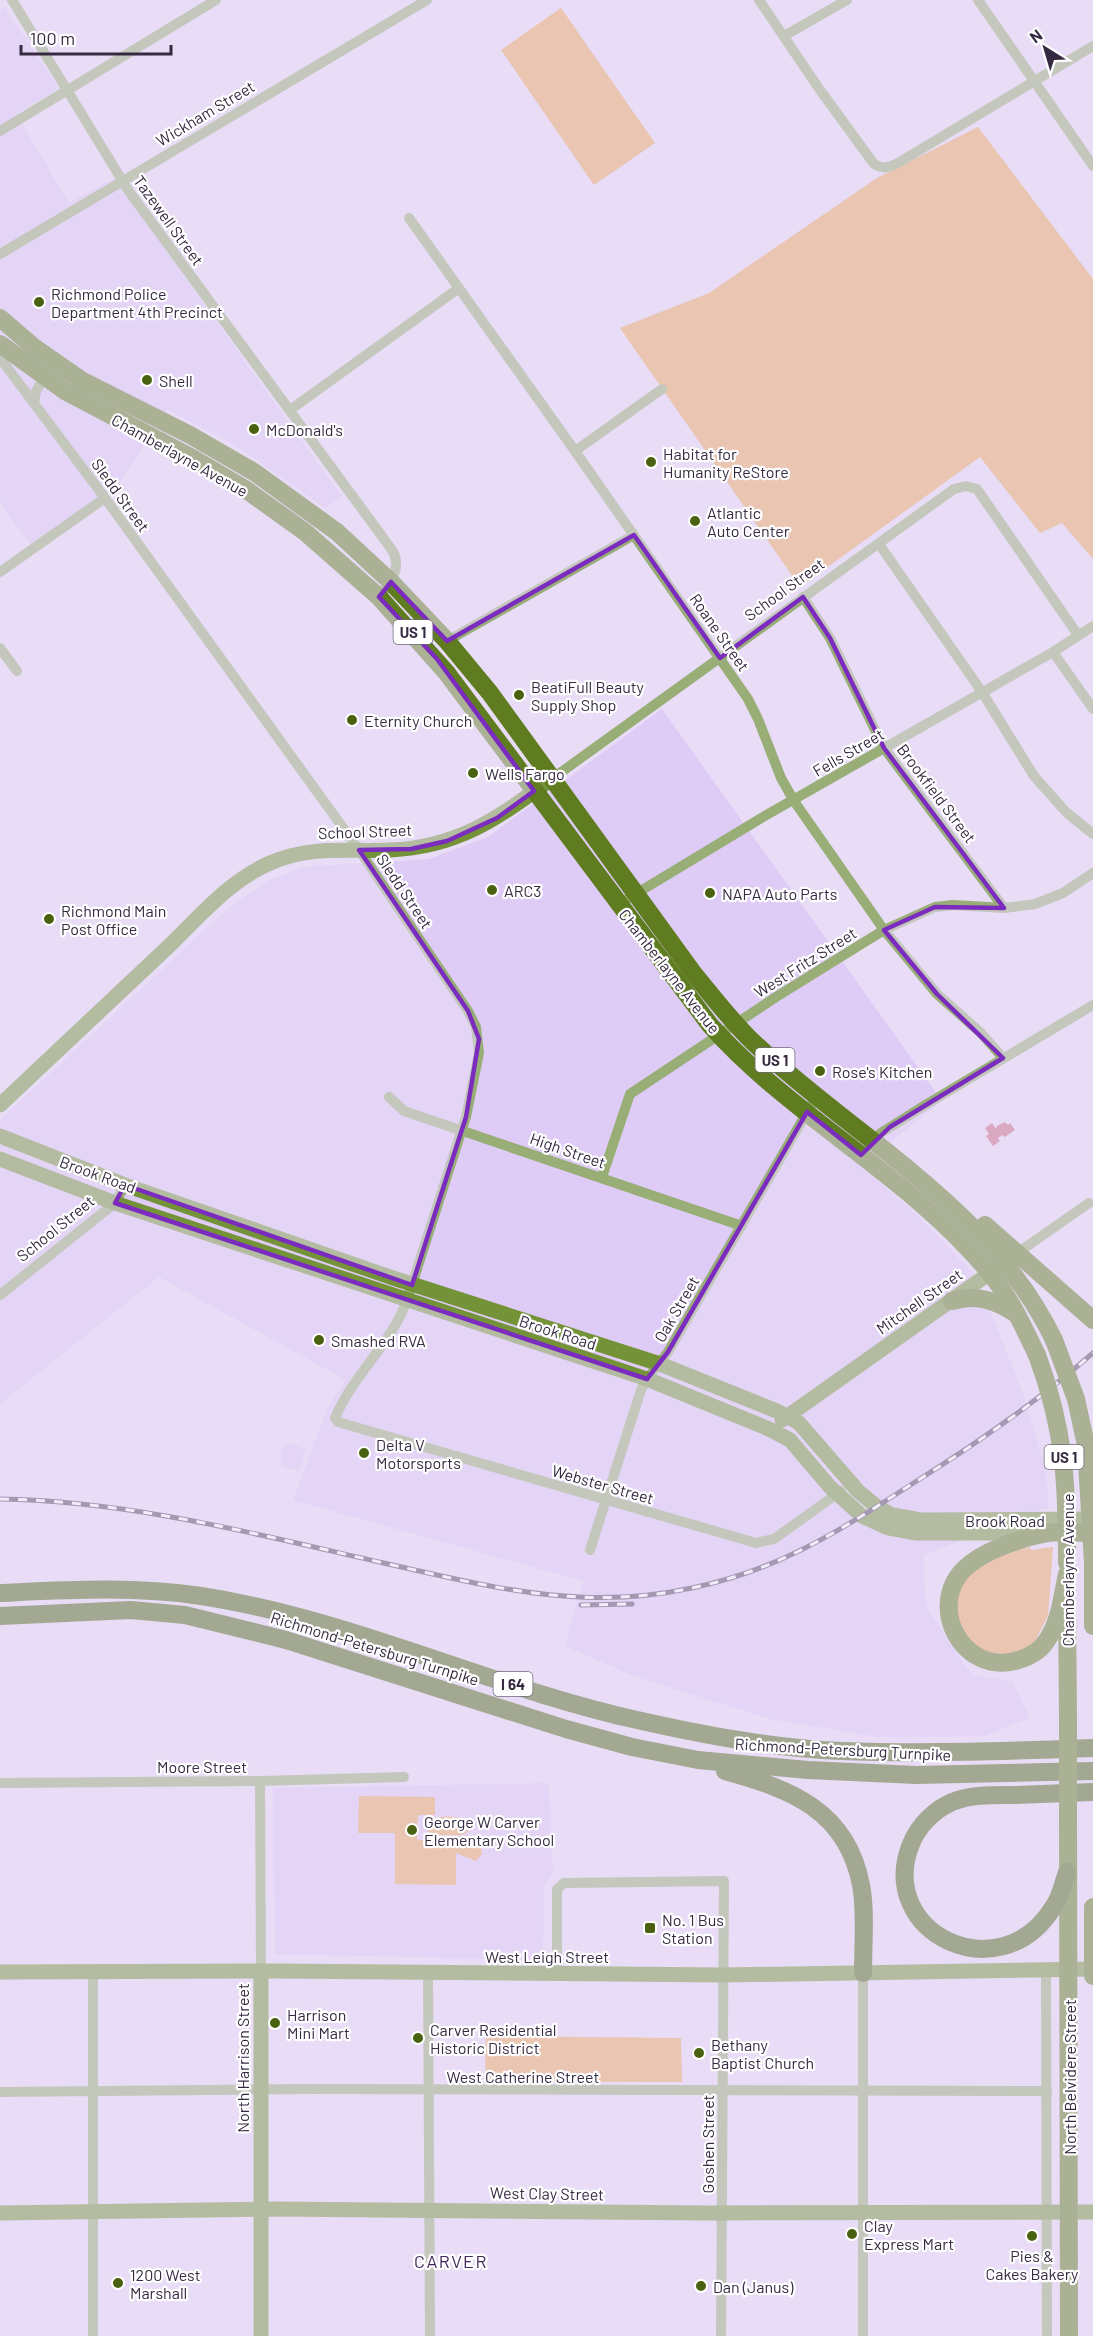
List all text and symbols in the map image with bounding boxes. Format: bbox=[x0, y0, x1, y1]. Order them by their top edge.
scale bar bbox=[21, 18, 171, 56]
north arrow bbox=[1015, 18, 1075, 78]
text: N bbox=[1026, 25, 1046, 46]
text: 100 m bbox=[30, 27, 75, 49]
street label: Wickham Street bbox=[152, 76, 258, 150]
street label: Tazewell Street bbox=[130, 171, 208, 269]
place label: Richmond Police Department 4th Precinct bbox=[51, 284, 223, 321]
marker: Richmond Police Department 4th Precinct bbox=[32, 295, 46, 309]
place label: Shell bbox=[159, 371, 193, 390]
marker: Shell bbox=[140, 373, 154, 387]
street label: Chamberlayne Avenue bbox=[109, 410, 251, 500]
place label: McDonald's bbox=[266, 420, 343, 439]
marker: McDonald's bbox=[247, 422, 261, 436]
place label: Habitat for Humanity ReStore bbox=[663, 444, 789, 481]
street label: Sledd Street bbox=[88, 455, 154, 535]
marker: Habitat for Humanity ReStore bbox=[644, 455, 658, 469]
place label: Atlantic Auto Center bbox=[707, 503, 790, 540]
marker: Atlantic Auto Center bbox=[688, 514, 702, 528]
street label: School Street bbox=[740, 554, 828, 624]
street label: Roane Street bbox=[686, 589, 754, 675]
road number: US 1 bbox=[394, 620, 432, 644]
place label: BeatiFull Beauty Supply Shop bbox=[531, 677, 645, 714]
marker: BeatiFull Beauty Supply Shop bbox=[512, 688, 526, 702]
place label: Eternity Church bbox=[364, 711, 472, 730]
marker: Eternity Church bbox=[345, 713, 359, 727]
street label: Fells Street bbox=[809, 724, 887, 780]
street label: Brookfield Street bbox=[894, 740, 980, 846]
place label: Wells Fargo bbox=[485, 764, 565, 783]
marker: Wells Fargo bbox=[466, 766, 480, 780]
street label: School Street bbox=[318, 820, 412, 842]
street label: Sledd Street bbox=[373, 850, 437, 932]
place label: ARC3 bbox=[504, 881, 541, 900]
marker: ARC3 bbox=[485, 883, 499, 897]
place label: NAPA Auto Parts bbox=[722, 884, 838, 903]
marker: NAPA Auto Parts bbox=[703, 886, 717, 900]
place label: Richmond Main Post Office bbox=[61, 901, 166, 938]
street label: Chamberlayne Avenue bbox=[615, 905, 725, 1037]
marker: Richmond Main Post Office bbox=[42, 912, 56, 926]
street label: West Fritz Street bbox=[750, 923, 860, 1001]
road number: US 1 bbox=[756, 1048, 794, 1072]
place label: Rose's Kitchen bbox=[832, 1062, 932, 1081]
marker: Rose's Kitchen bbox=[813, 1064, 827, 1078]
street label: High Street bbox=[528, 1128, 608, 1172]
street label: Brook Road bbox=[57, 1151, 139, 1197]
street label: School Street bbox=[12, 1191, 98, 1265]
street label: Mitchell Street bbox=[872, 1264, 966, 1338]
street label: Oak Street bbox=[650, 1273, 702, 1345]
street label: Brook Road bbox=[517, 1311, 599, 1353]
place label: Smashed RVA bbox=[331, 1331, 426, 1350]
marker: Smashed RVA bbox=[312, 1333, 326, 1347]
place label: Delta V Motorsports bbox=[376, 1435, 461, 1472]
road number: US 1 bbox=[1044, 1445, 1084, 1469]
marker: Delta V Motorsports bbox=[357, 1446, 371, 1460]
street label: Webster Street bbox=[550, 1460, 656, 1508]
street label: Chamberlayne Avenue bbox=[1058, 1494, 1077, 1646]
street label: Brook Road bbox=[965, 1511, 1045, 1530]
street label: Richmond-Petersburg Turnpike bbox=[269, 1607, 481, 1689]
road number: I 64 bbox=[494, 1672, 532, 1696]
street label: Richmond-Petersburg Turnpike bbox=[734, 1734, 952, 1764]
street label: Moore Street bbox=[157, 1757, 247, 1776]
place label: George W Carver Elementary School bbox=[424, 1812, 554, 1849]
marker: George W Carver Elementary School bbox=[405, 1823, 419, 1837]
place label: No. 1 Bus Station bbox=[662, 1910, 724, 1947]
marker: No. 1 Bus Station bbox=[643, 1921, 657, 1935]
street label: West Leigh Street bbox=[485, 1947, 609, 1966]
street label: North Harrison Street bbox=[233, 1983, 252, 2133]
street label: North Belvidere Street bbox=[1060, 1999, 1079, 2155]
place label: Harrison Mini Mart bbox=[287, 2005, 350, 2042]
marker: Harrison Mini Mart bbox=[268, 2016, 282, 2030]
place label: Carver Residential Historic District bbox=[430, 2020, 556, 2057]
marker: Carver Residential Historic District bbox=[411, 2031, 425, 2045]
place label: Bethany Baptist Church bbox=[711, 2035, 814, 2072]
marker: Bethany Baptist Church bbox=[692, 2046, 706, 2060]
street label: West Catherine Street bbox=[447, 2067, 599, 2086]
street label: Goshen Street bbox=[698, 2095, 717, 2193]
street label: West Clay Street bbox=[490, 2183, 604, 2203]
place label: Clay Express Mart bbox=[864, 2216, 954, 2253]
marker: Clay Express Mart bbox=[845, 2227, 859, 2241]
marker: Pies & Cakes Bakery bbox=[1025, 2229, 1039, 2243]
place label: Pies & Cakes Bakery bbox=[986, 2246, 1079, 2283]
district label: CARVER bbox=[414, 2250, 488, 2272]
place label: 1200 West Marshall bbox=[130, 2265, 201, 2302]
marker: 1200 West Marshall bbox=[111, 2276, 125, 2290]
place label: Dan (Janus) bbox=[713, 2277, 794, 2296]
marker: Dan (Janus) bbox=[694, 2279, 708, 2293]

